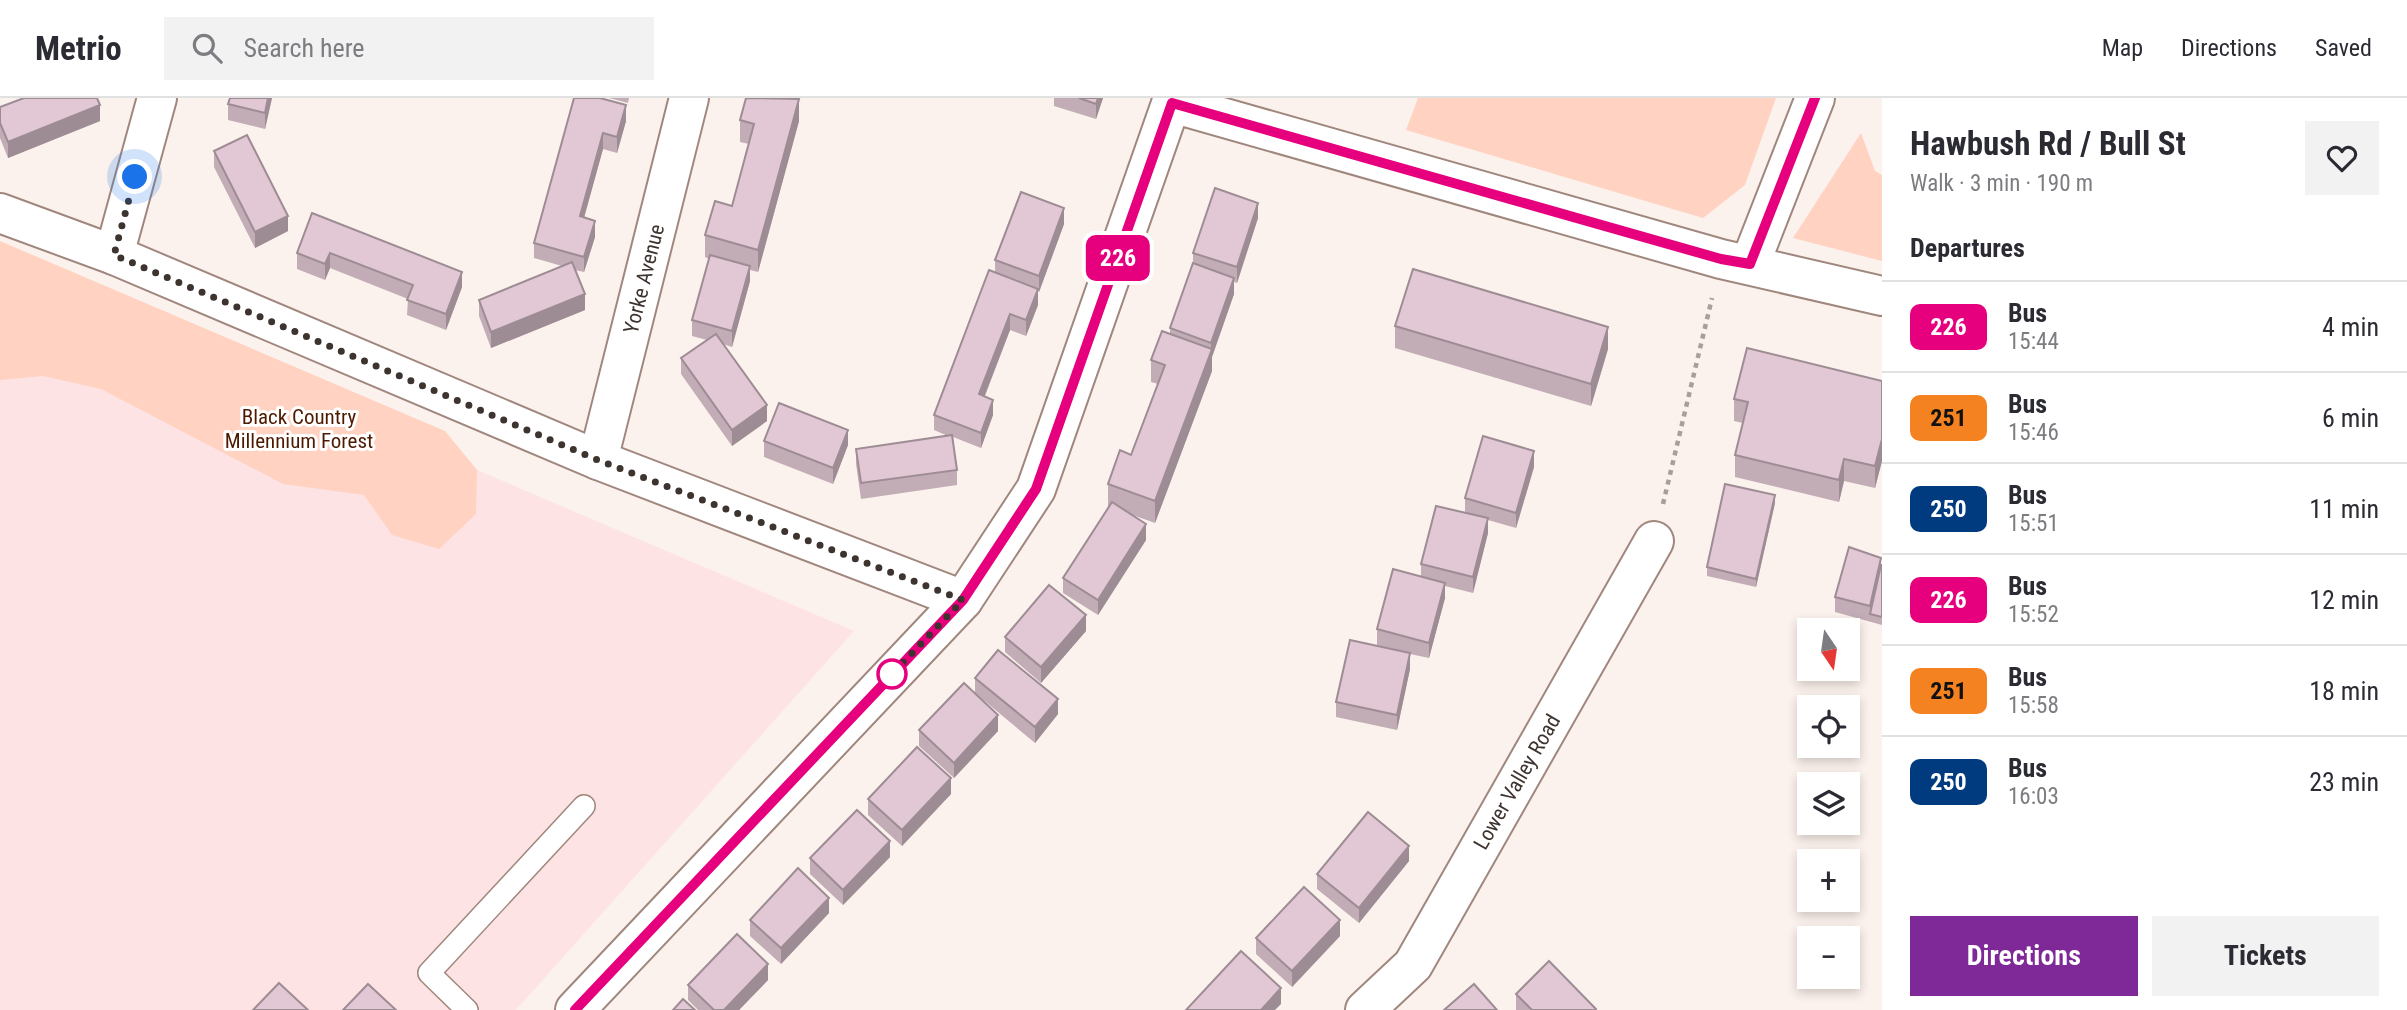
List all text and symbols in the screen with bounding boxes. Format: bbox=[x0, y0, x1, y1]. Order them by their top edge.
search box bbox=[164, 17, 654, 80]
text: Metrio bbox=[35, 29, 122, 68]
icon: search bbox=[188, 29, 226, 67]
text: Search here bbox=[244, 33, 365, 63]
text: Map bbox=[2102, 34, 2143, 62]
text: Directions bbox=[2181, 34, 2277, 62]
text: Saved bbox=[2315, 34, 2372, 62]
button: heart bbox=[2305, 121, 2379, 195]
text: Hawbush Rd / Bull St bbox=[1910, 124, 2186, 163]
your location bbox=[117, 159, 152, 194]
text: Walk · 3 min · 190 m bbox=[1910, 170, 2093, 197]
street label: Yorke Avenue bbox=[619, 222, 669, 336]
text: Departures bbox=[1910, 233, 2025, 263]
line badge: 226 bbox=[1078, 235, 1158, 281]
text: 226 bbox=[1100, 244, 1136, 272]
text: Bus bbox=[2008, 298, 2047, 328]
text: 4 min bbox=[2322, 312, 2379, 342]
text: 226 bbox=[1930, 313, 1967, 341]
text: 15:44 bbox=[2008, 328, 2059, 355]
text: Bus bbox=[2008, 389, 2047, 419]
text: 6 min bbox=[2322, 403, 2379, 433]
text: 251 bbox=[1930, 404, 1967, 432]
park label: Black Country Millennium Forest bbox=[225, 405, 373, 453]
text: 15:46 bbox=[2008, 419, 2059, 446]
text: Bus bbox=[2008, 480, 2047, 510]
text: 11 min bbox=[2309, 494, 2379, 524]
text: 250 bbox=[1930, 495, 1967, 523]
text: 15:51 bbox=[2008, 510, 2059, 537]
text: Bus bbox=[2008, 571, 2047, 601]
text: 12 min bbox=[2309, 585, 2379, 615]
text: 226 bbox=[1930, 586, 1967, 614]
text: 15:52 bbox=[2008, 601, 2059, 628]
north arrow bbox=[1797, 618, 1860, 681]
map controls bbox=[1797, 618, 1860, 989]
unlabelled marker bbox=[877, 659, 907, 689]
text: Bus bbox=[2008, 662, 2047, 692]
text: 18 min bbox=[2309, 676, 2379, 706]
text: 251 bbox=[1930, 677, 1967, 705]
text: 15:58 bbox=[2008, 692, 2059, 719]
button: locate bbox=[1797, 695, 1860, 758]
street label: Lower Valley Road bbox=[1469, 710, 1565, 854]
text: Bus bbox=[2008, 753, 2047, 783]
text: 23 min bbox=[2309, 767, 2379, 797]
text: 250 bbox=[1930, 768, 1967, 796]
button: layers bbox=[1797, 772, 1860, 835]
text: 16:03 bbox=[2008, 783, 2059, 810]
button: + bbox=[1797, 849, 1860, 912]
button: Directions bbox=[1910, 916, 2138, 996]
button: Tickets bbox=[2152, 916, 2379, 996]
button: − bbox=[1797, 926, 1860, 989]

